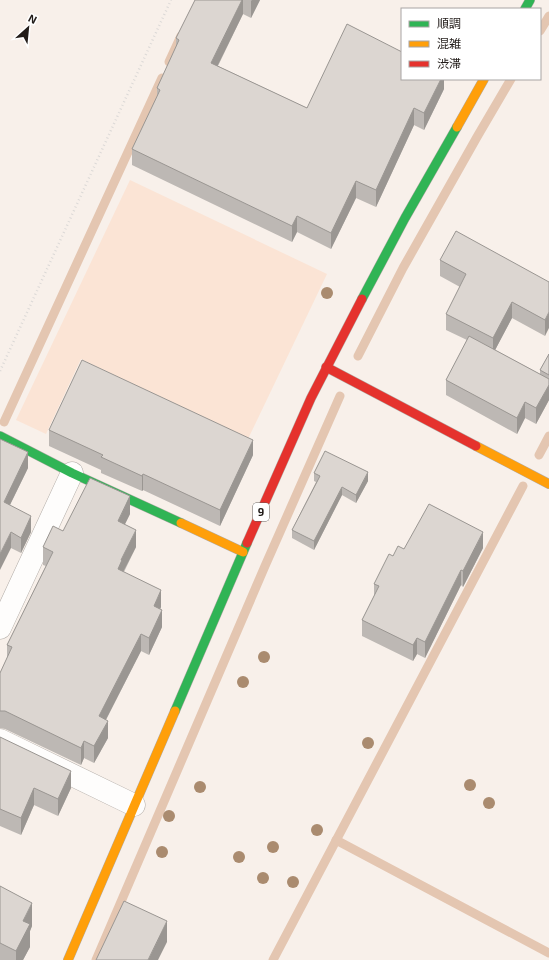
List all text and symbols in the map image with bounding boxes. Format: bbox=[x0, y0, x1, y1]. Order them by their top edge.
north arrow bbox=[8, 8, 48, 48]
legend bbox=[401, 8, 541, 80]
text: N bbox=[26, 11, 39, 26]
text: 順調 bbox=[437, 16, 461, 30]
text: 混雑 bbox=[437, 36, 461, 50]
text: 渋滞 bbox=[437, 56, 461, 70]
road number: 9 bbox=[253, 503, 269, 521]

